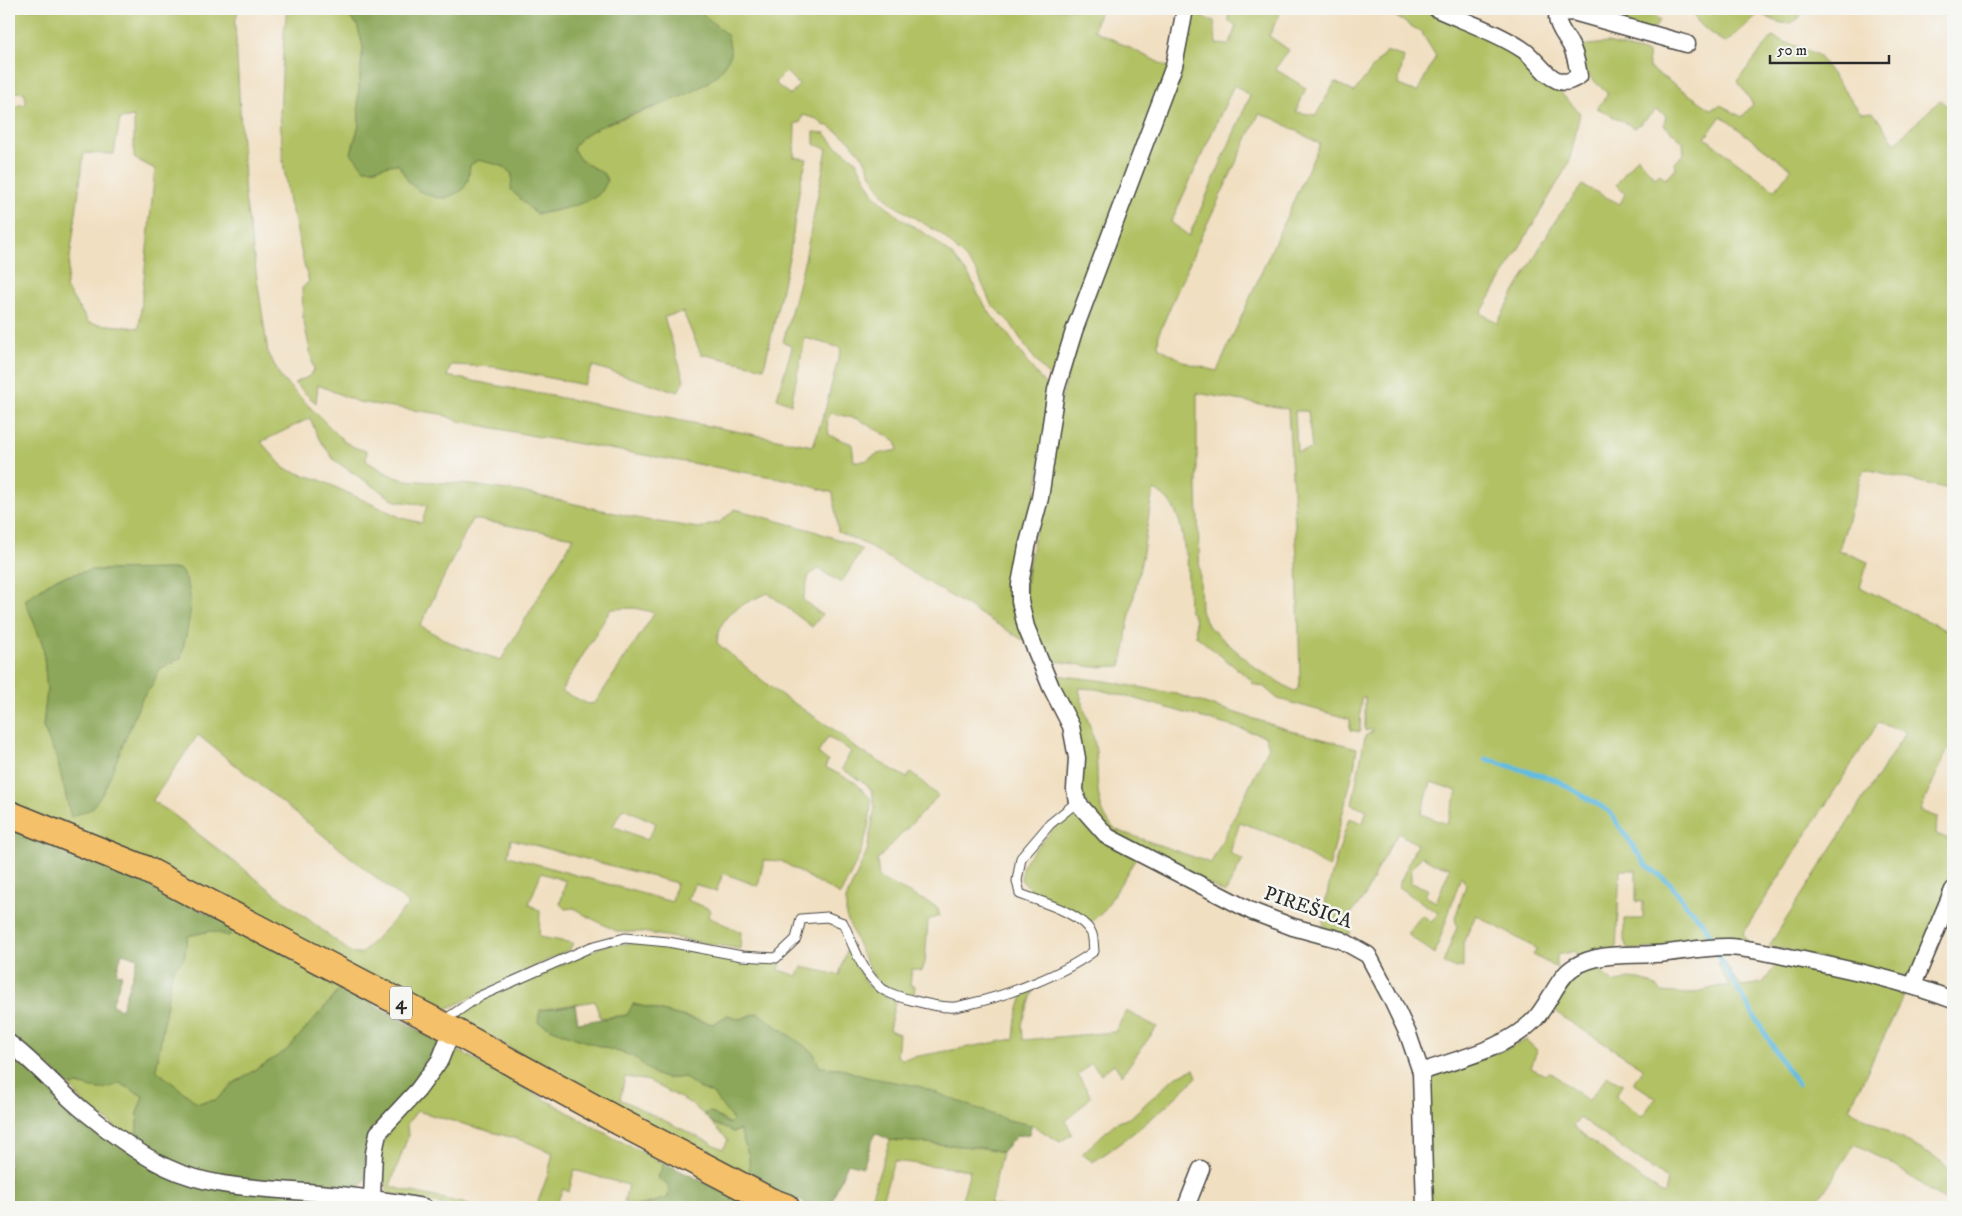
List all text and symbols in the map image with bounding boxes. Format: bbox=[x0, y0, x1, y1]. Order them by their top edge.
scale bar bbox=[1770, 32, 1888, 64]
text: 50 m bbox=[1777, 41, 1807, 60]
street label: PIREŠICA bbox=[1260, 880, 1356, 935]
road number: 4 bbox=[390, 986, 412, 1020]

